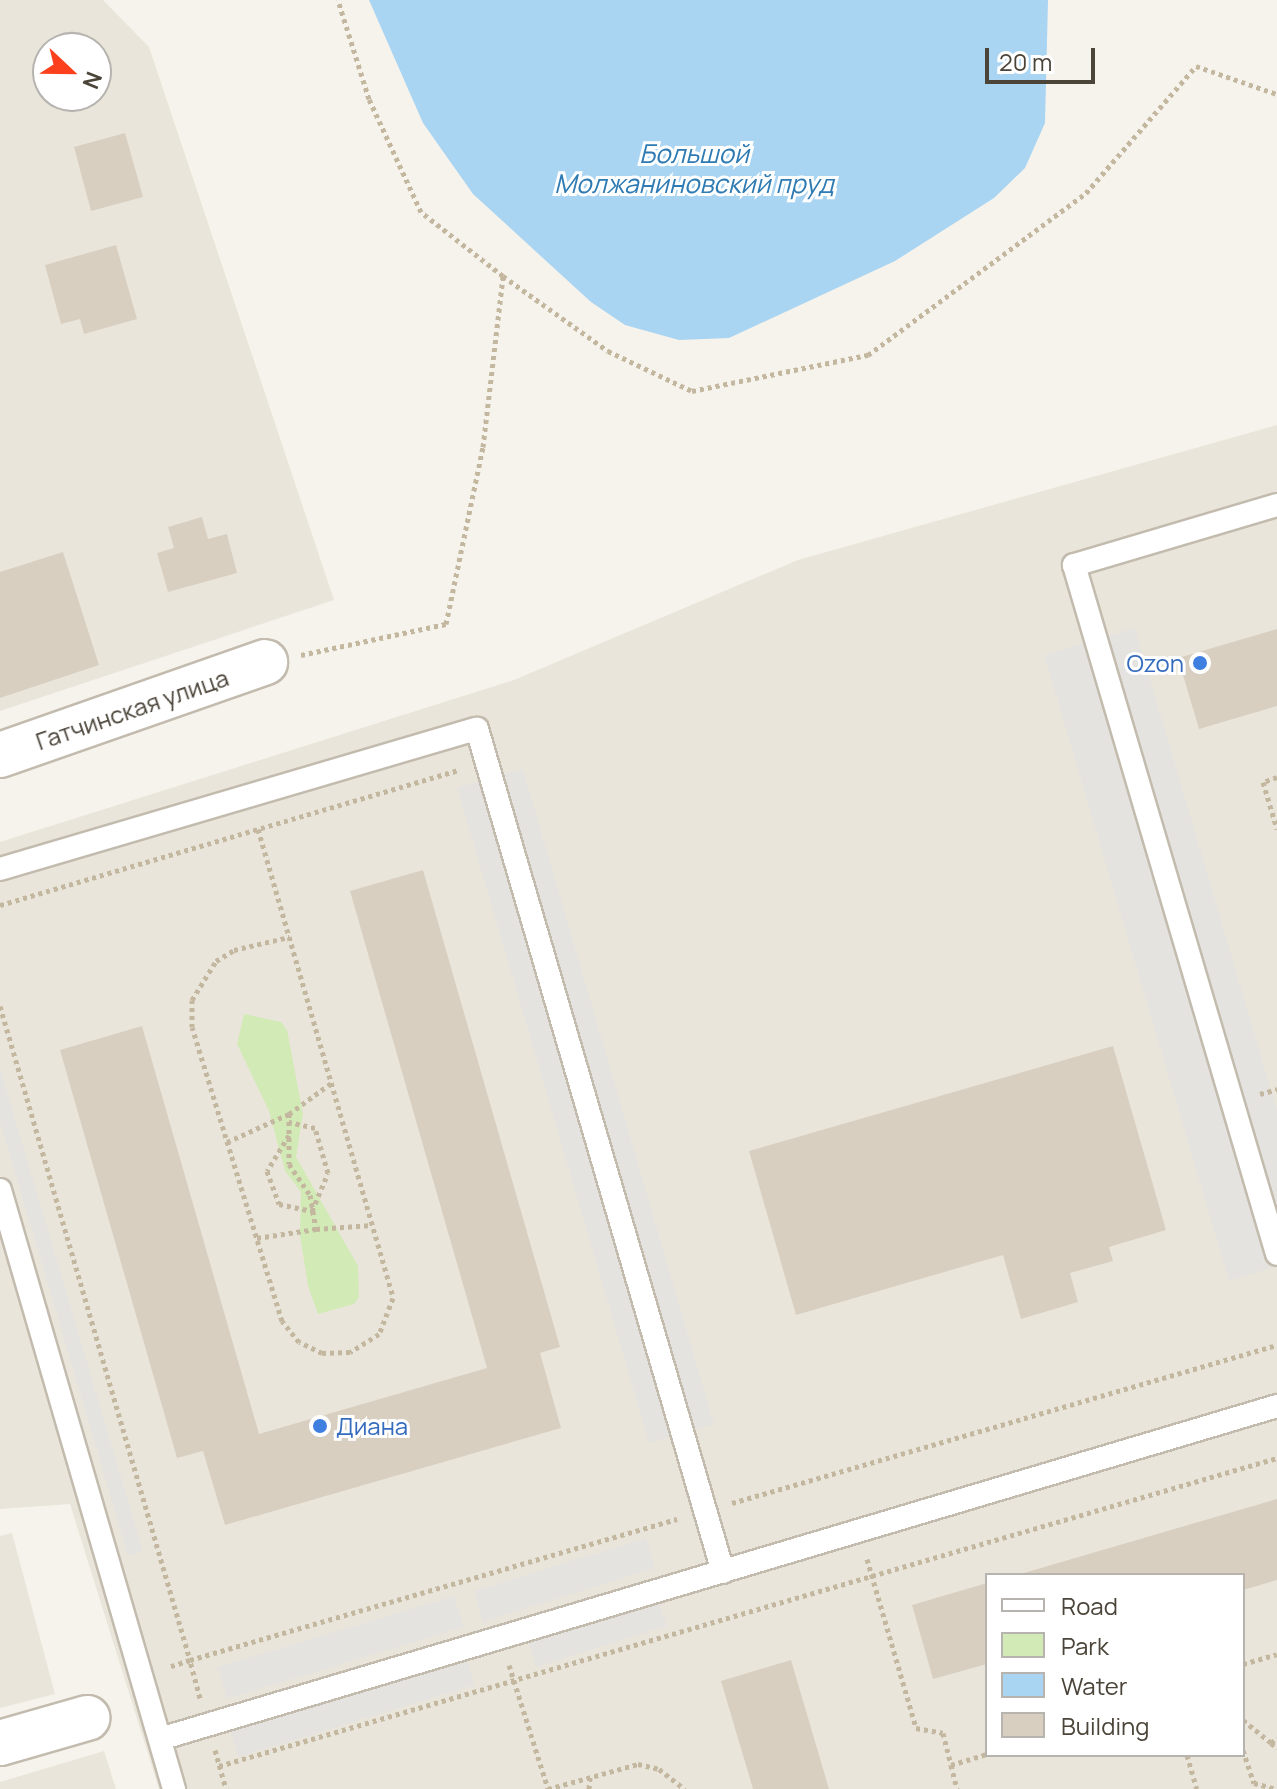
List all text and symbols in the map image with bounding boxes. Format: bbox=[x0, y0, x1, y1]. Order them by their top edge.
north arrow bbox=[32, 32, 112, 112]
scale bar bbox=[989, 32, 1099, 82]
text: 20 m bbox=[999, 45, 1052, 78]
text: N bbox=[76, 67, 109, 93]
water label: Большой Молжаниновский пруд bbox=[554, 138, 834, 200]
place label: Ozon bbox=[1126, 649, 1184, 677]
marker: Ozon bbox=[1191, 654, 1209, 672]
street label: Гатчинская улица bbox=[32, 663, 232, 755]
place label: Диана bbox=[336, 1412, 408, 1440]
marker: Диана bbox=[311, 1417, 329, 1435]
legend bbox=[985, 1573, 1245, 1757]
text: Road bbox=[1061, 1589, 1118, 1622]
text: Park bbox=[1061, 1629, 1109, 1662]
text: Water bbox=[1061, 1669, 1128, 1702]
text: Building bbox=[1061, 1709, 1149, 1742]

